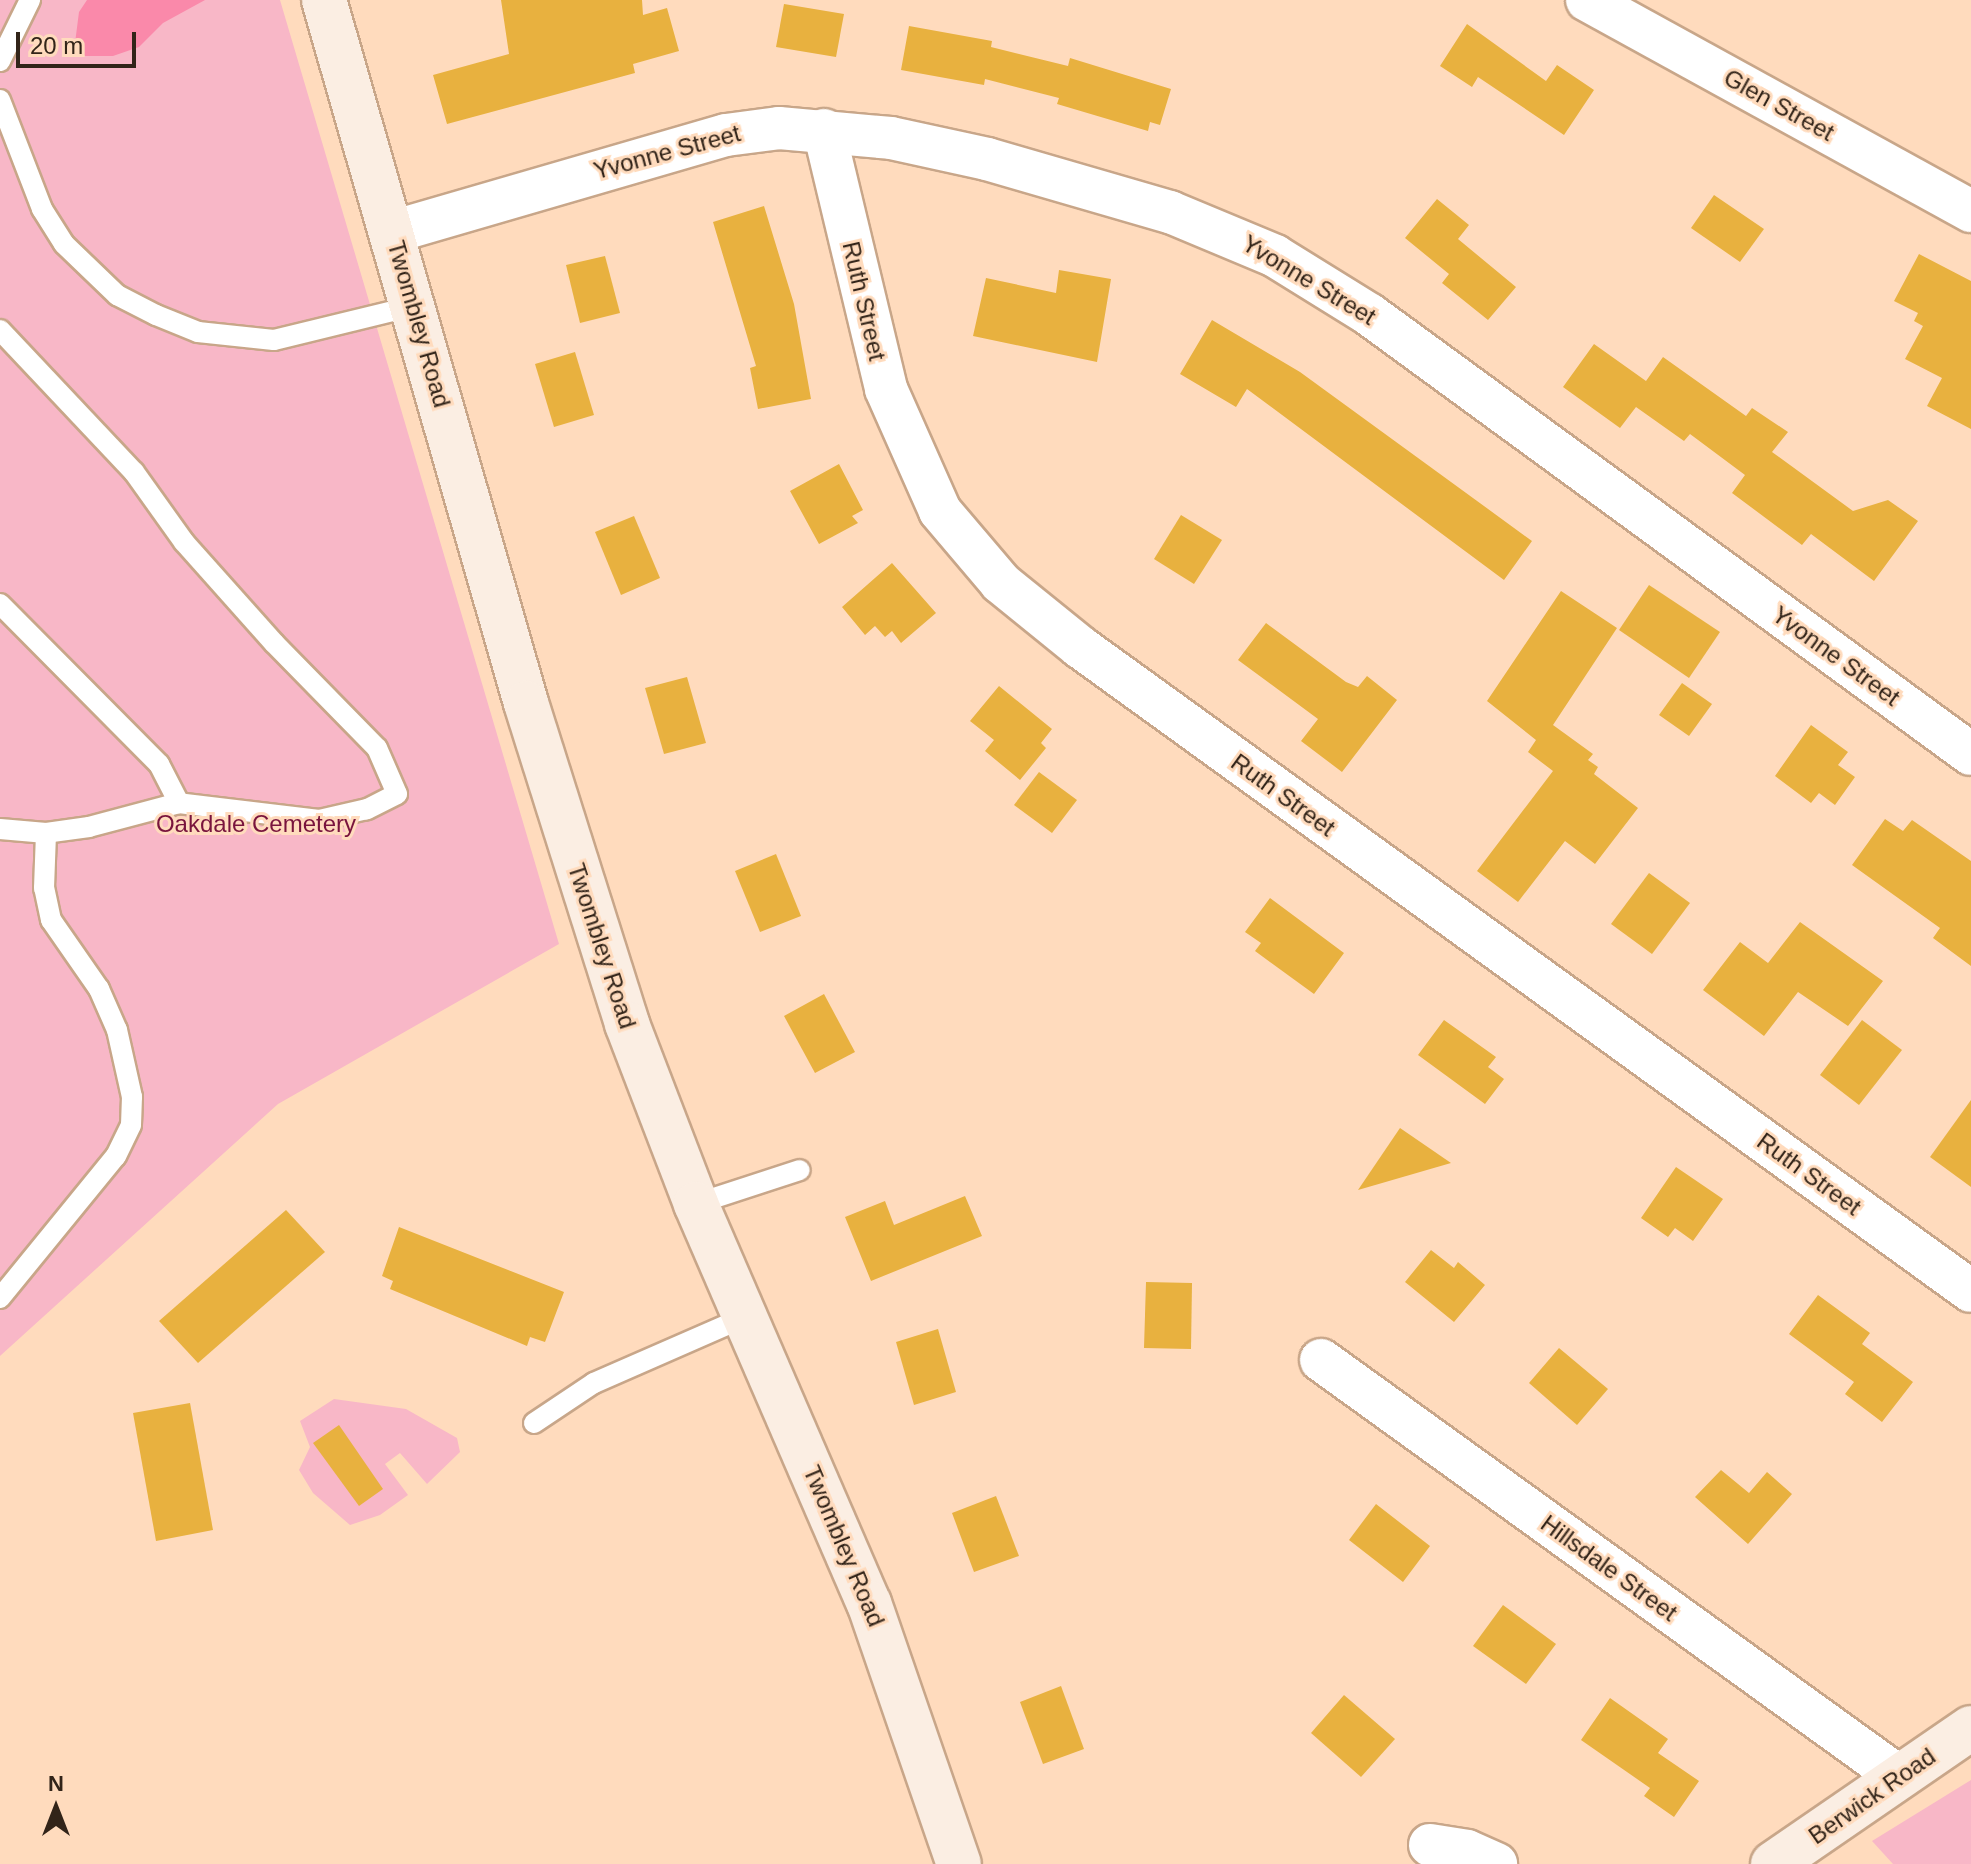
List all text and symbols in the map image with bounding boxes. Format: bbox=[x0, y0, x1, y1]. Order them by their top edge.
scale bar bbox=[20, 16, 140, 66]
text: 20 m bbox=[30, 32, 83, 59]
street label: Glen Street bbox=[1719, 63, 1839, 147]
street label: Yvonne Street bbox=[590, 119, 744, 185]
street label: Yvonne Street bbox=[1237, 229, 1381, 331]
street label: Twombley Road bbox=[381, 237, 457, 411]
street label: Ruth Street bbox=[836, 239, 892, 363]
street label: Yvonne Street bbox=[1767, 600, 1905, 712]
street label: Ruth Street bbox=[1225, 748, 1341, 842]
park label: Oakdale Cemetery bbox=[156, 810, 356, 838]
street label: Twombley Road bbox=[562, 860, 642, 1032]
street label: Ruth Street bbox=[1751, 1127, 1867, 1221]
street label: Twombley Road bbox=[797, 1461, 891, 1631]
street label: Hillsdale Street bbox=[1535, 1509, 1683, 1627]
street label: Berwick Road bbox=[1803, 1742, 1941, 1850]
north arrow bbox=[16, 1768, 96, 1848]
text: N bbox=[48, 1771, 64, 1796]

